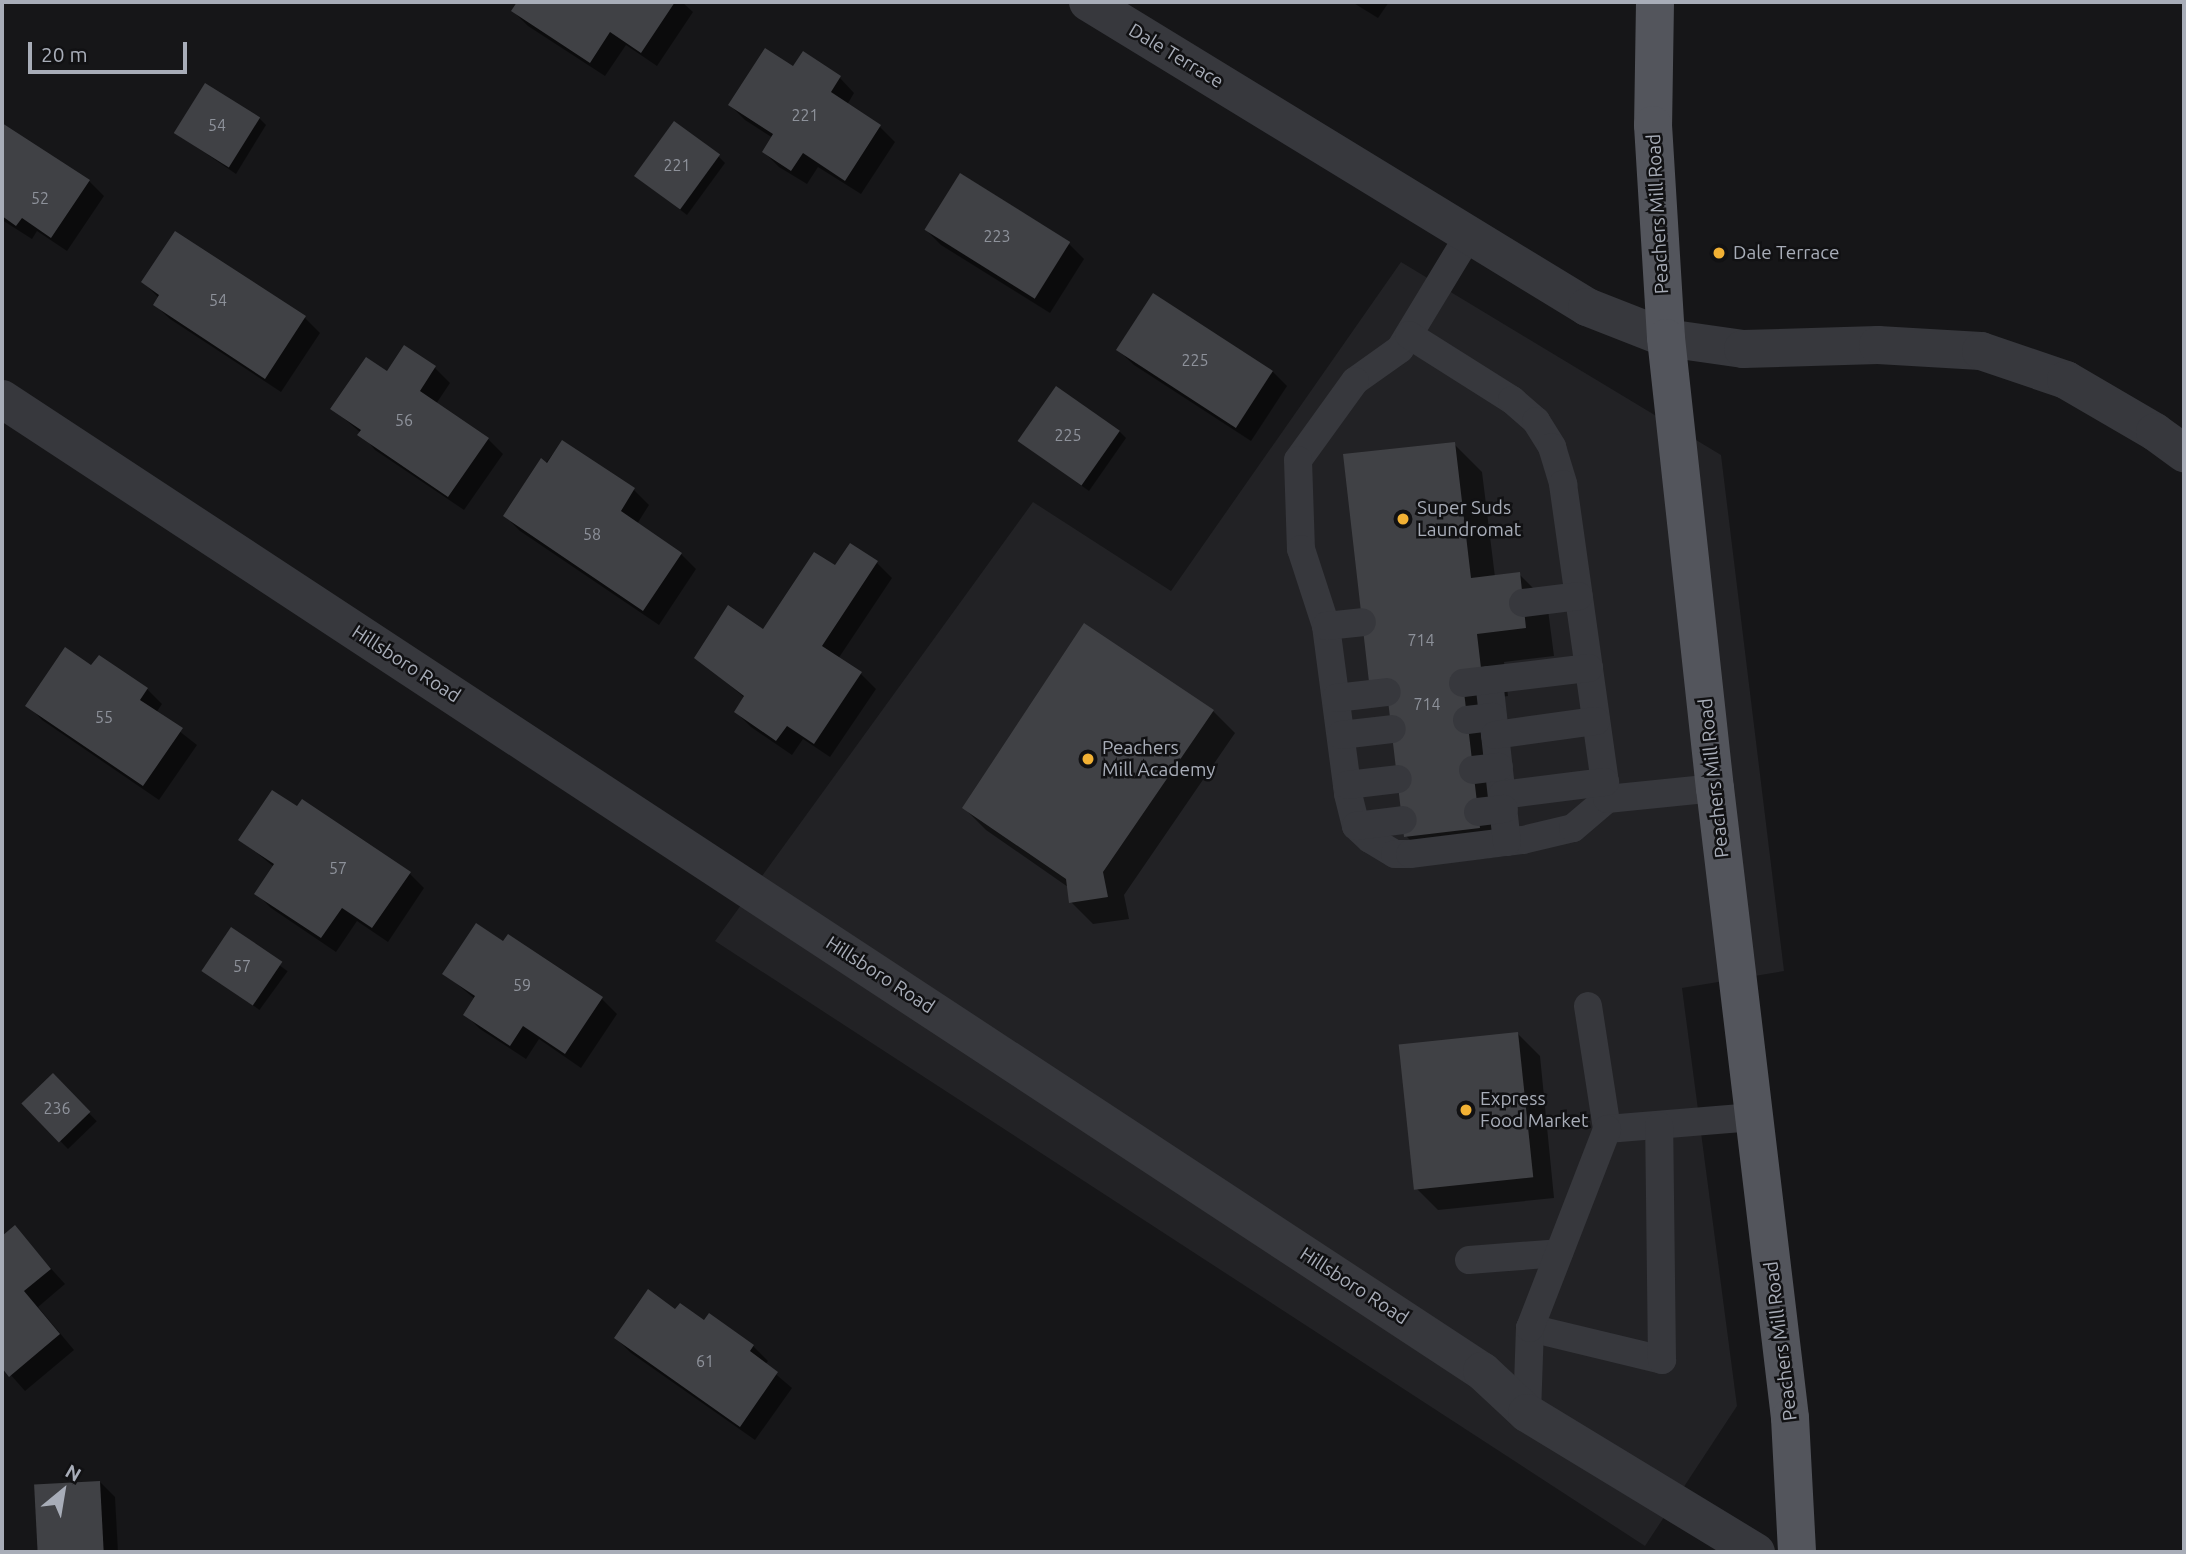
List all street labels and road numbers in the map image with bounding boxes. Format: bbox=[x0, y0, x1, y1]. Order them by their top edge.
street label: Dale Terrace bbox=[1124, 19, 1228, 93]
street label: Peachers Mill Road bbox=[1642, 133, 1674, 295]
street label: Hillsboro Road bbox=[347, 620, 465, 708]
street label: Peachers Mill Road bbox=[1694, 697, 1734, 859]
street label: Hillsboro Road bbox=[821, 931, 939, 1019]
street label: Hillsboro Road bbox=[1295, 1242, 1413, 1330]
street label: Peachers Mill Road bbox=[1760, 1260, 1802, 1422]

